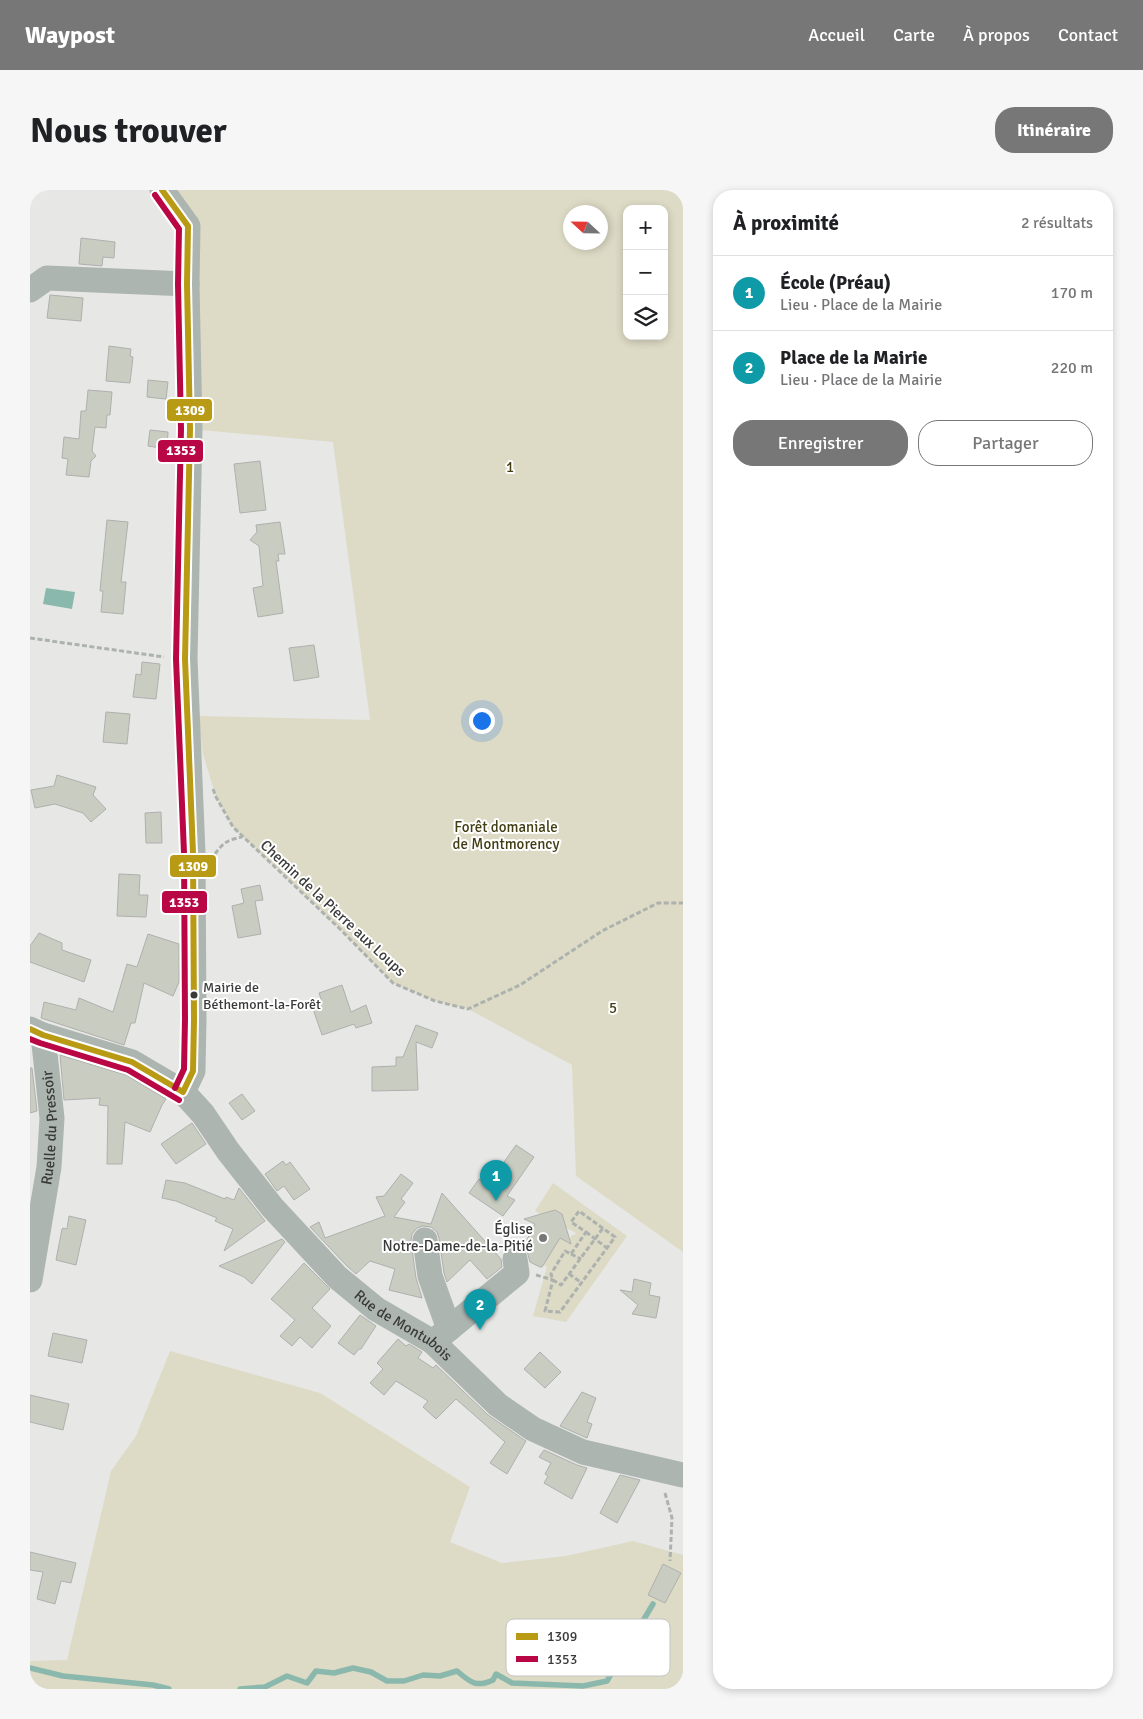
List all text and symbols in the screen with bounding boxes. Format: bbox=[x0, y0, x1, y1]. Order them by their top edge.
text: Waypost bbox=[25, 20, 115, 50]
text: Accueil bbox=[808, 24, 865, 46]
text: Carte bbox=[893, 24, 935, 46]
text: À propos bbox=[963, 24, 1030, 46]
text: Contact bbox=[1058, 24, 1118, 46]
button: Itinéraire bbox=[995, 107, 1113, 153]
text: Nous trouver bbox=[30, 109, 227, 152]
north arrow bbox=[563, 205, 608, 250]
map controls bbox=[623, 205, 668, 340]
button: + bbox=[623, 205, 668, 250]
text: À proximité bbox=[733, 210, 839, 236]
text: 2 résultats bbox=[1021, 213, 1093, 233]
button: − bbox=[623, 250, 668, 295]
text: École (Préau) bbox=[780, 271, 891, 295]
text: 1 bbox=[745, 283, 753, 303]
text: 170 m bbox=[1051, 283, 1093, 303]
button: layers bbox=[623, 295, 668, 340]
text: Lieu · Place de la Mairie bbox=[780, 295, 942, 315]
text: Place de la Mairie bbox=[780, 346, 927, 370]
text: 2 bbox=[745, 358, 753, 378]
text: 220 m bbox=[1051, 358, 1093, 378]
text: Lieu · Place de la Mairie bbox=[780, 370, 942, 390]
line badge: 1309 bbox=[166, 398, 213, 422]
text: 1309 bbox=[175, 402, 206, 419]
button: Enregistrer bbox=[733, 420, 908, 466]
button: Partager bbox=[918, 420, 1093, 466]
line badge: 1353 bbox=[157, 439, 204, 463]
text: 1353 bbox=[166, 442, 196, 459]
park label: 1 bbox=[506, 458, 514, 476]
your location bbox=[469, 708, 495, 734]
park label: Forêt domaniale de Montmorency bbox=[453, 818, 559, 853]
street label: Chemin de la Pierre aux Loups bbox=[257, 836, 410, 980]
line badge: 1309 bbox=[169, 854, 217, 878]
text: 1309 bbox=[178, 858, 209, 875]
line badge: 1353 bbox=[161, 890, 208, 914]
text: 1353 bbox=[169, 894, 199, 911]
place label: Mairie de Béthemont-la-Forêt bbox=[203, 979, 321, 1013]
marker: Mairie de Béthemont-la-Forêt bbox=[189, 990, 199, 1000]
park label: 5 bbox=[609, 999, 617, 1017]
street label: Ruelle du Pressoir bbox=[37, 1069, 61, 1186]
pin: 1 bbox=[480, 1160, 512, 1201]
place label: Église Notre-Dame-de-la-Pitié bbox=[383, 1219, 533, 1255]
marker: Église Notre-Dame-de-la-Pitié bbox=[537, 1232, 549, 1244]
street label: Rue de Montubois bbox=[351, 1286, 456, 1365]
pin: 2 bbox=[464, 1289, 496, 1330]
legend bbox=[506, 1619, 670, 1676]
text: 1309 bbox=[547, 1628, 577, 1645]
text: 1353 bbox=[547, 1651, 577, 1668]

